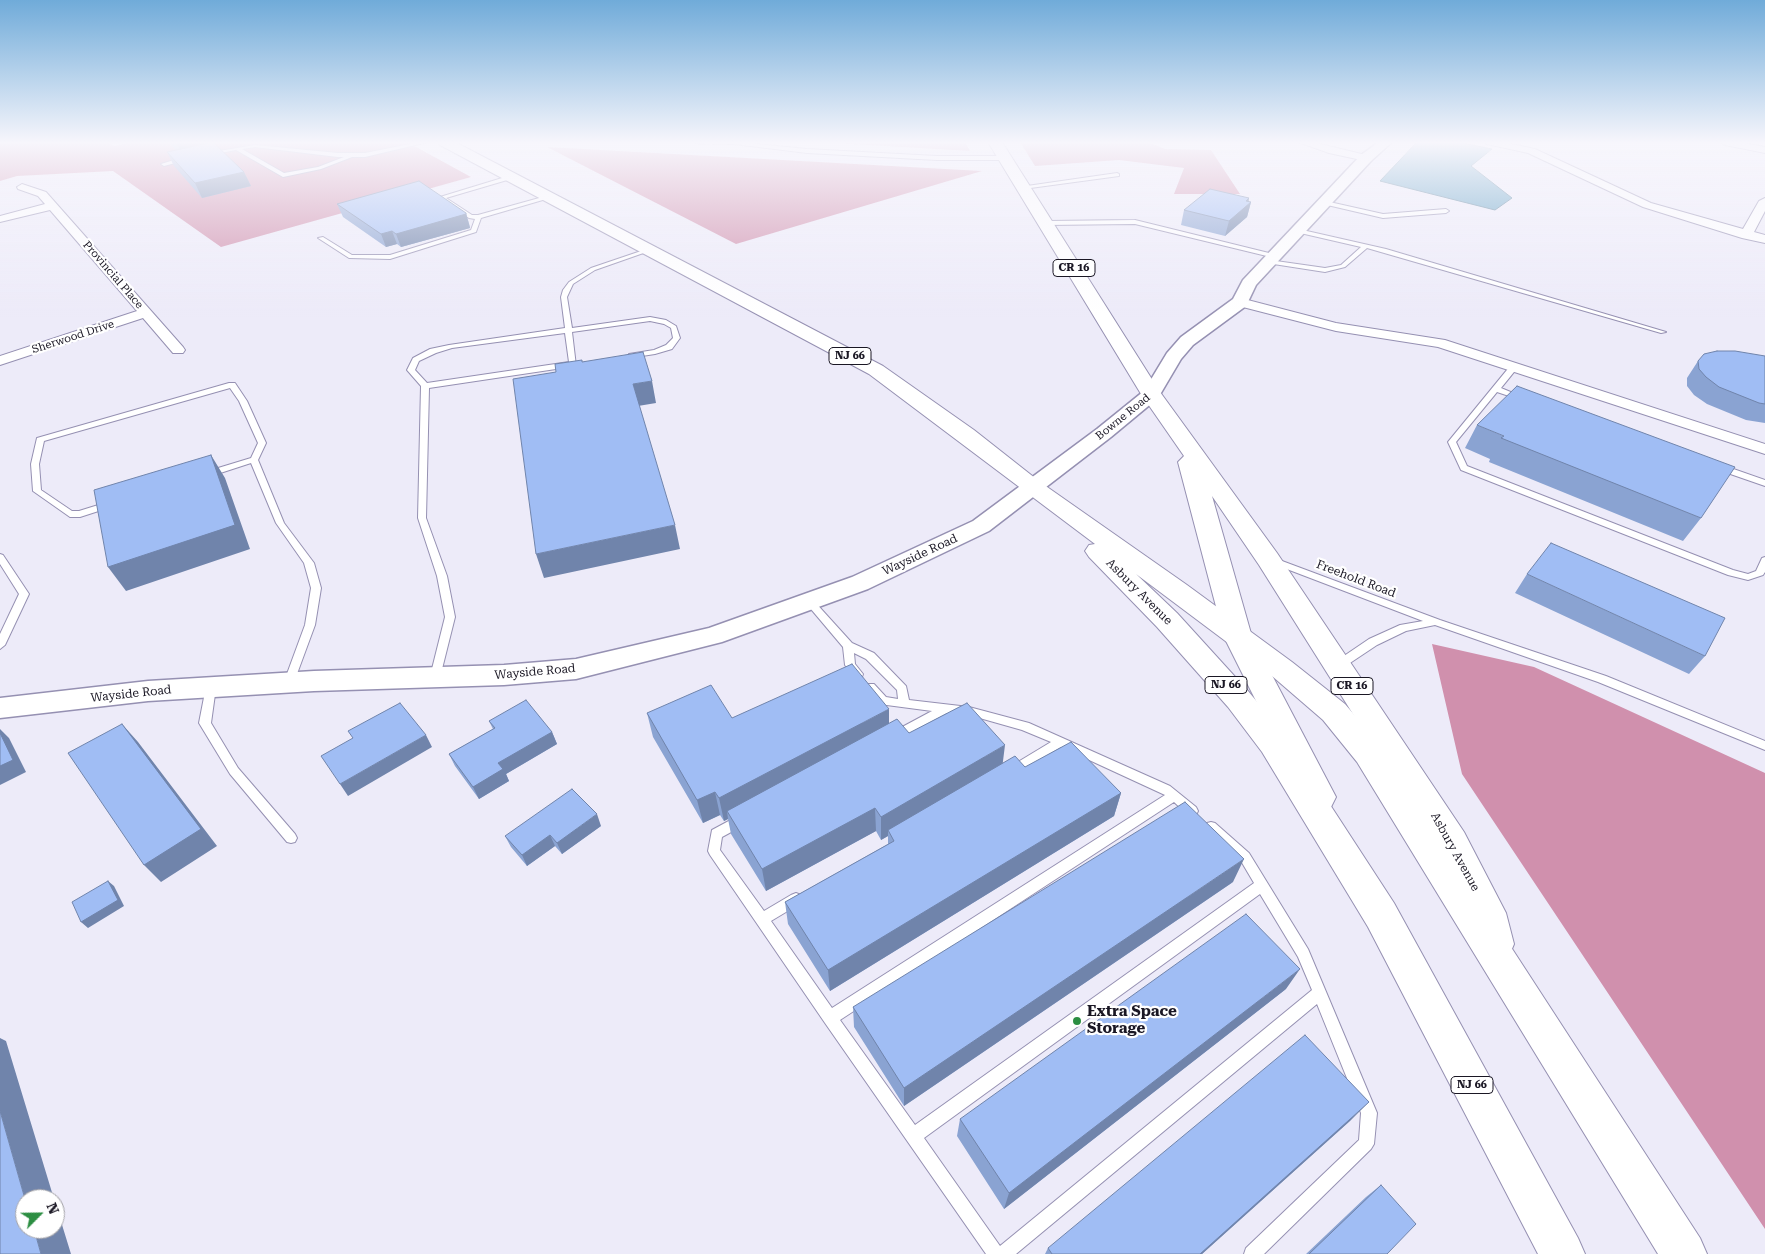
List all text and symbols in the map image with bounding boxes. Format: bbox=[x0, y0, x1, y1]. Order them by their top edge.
street label: Provincial Place bbox=[80, 238, 146, 312]
road number: CR 16 bbox=[1053, 260, 1095, 276]
street label: Sherwood Drive bbox=[30, 317, 116, 357]
road number: NJ 66 bbox=[829, 348, 871, 364]
street label: Bowne Road bbox=[1093, 391, 1153, 443]
street label: Wayside Road bbox=[880, 531, 960, 579]
street label: Asbury Avenue bbox=[1103, 556, 1175, 628]
street label: Freehold Road bbox=[1314, 557, 1398, 601]
street label: Wayside Road bbox=[494, 661, 576, 683]
road number: NJ 66 bbox=[1205, 676, 1247, 694]
road number: CR 16 bbox=[1331, 678, 1373, 694]
street label: Wayside Road bbox=[90, 683, 172, 705]
street label: Asbury Avenue bbox=[1427, 810, 1483, 894]
place label: Extra Space Storage bbox=[1087, 1003, 1177, 1038]
marker: Extra Space Storage bbox=[1071, 1015, 1083, 1027]
road number: NJ 66 bbox=[1451, 1076, 1493, 1094]
north arrow bbox=[15, 1189, 65, 1239]
text: N bbox=[43, 1200, 62, 1217]

